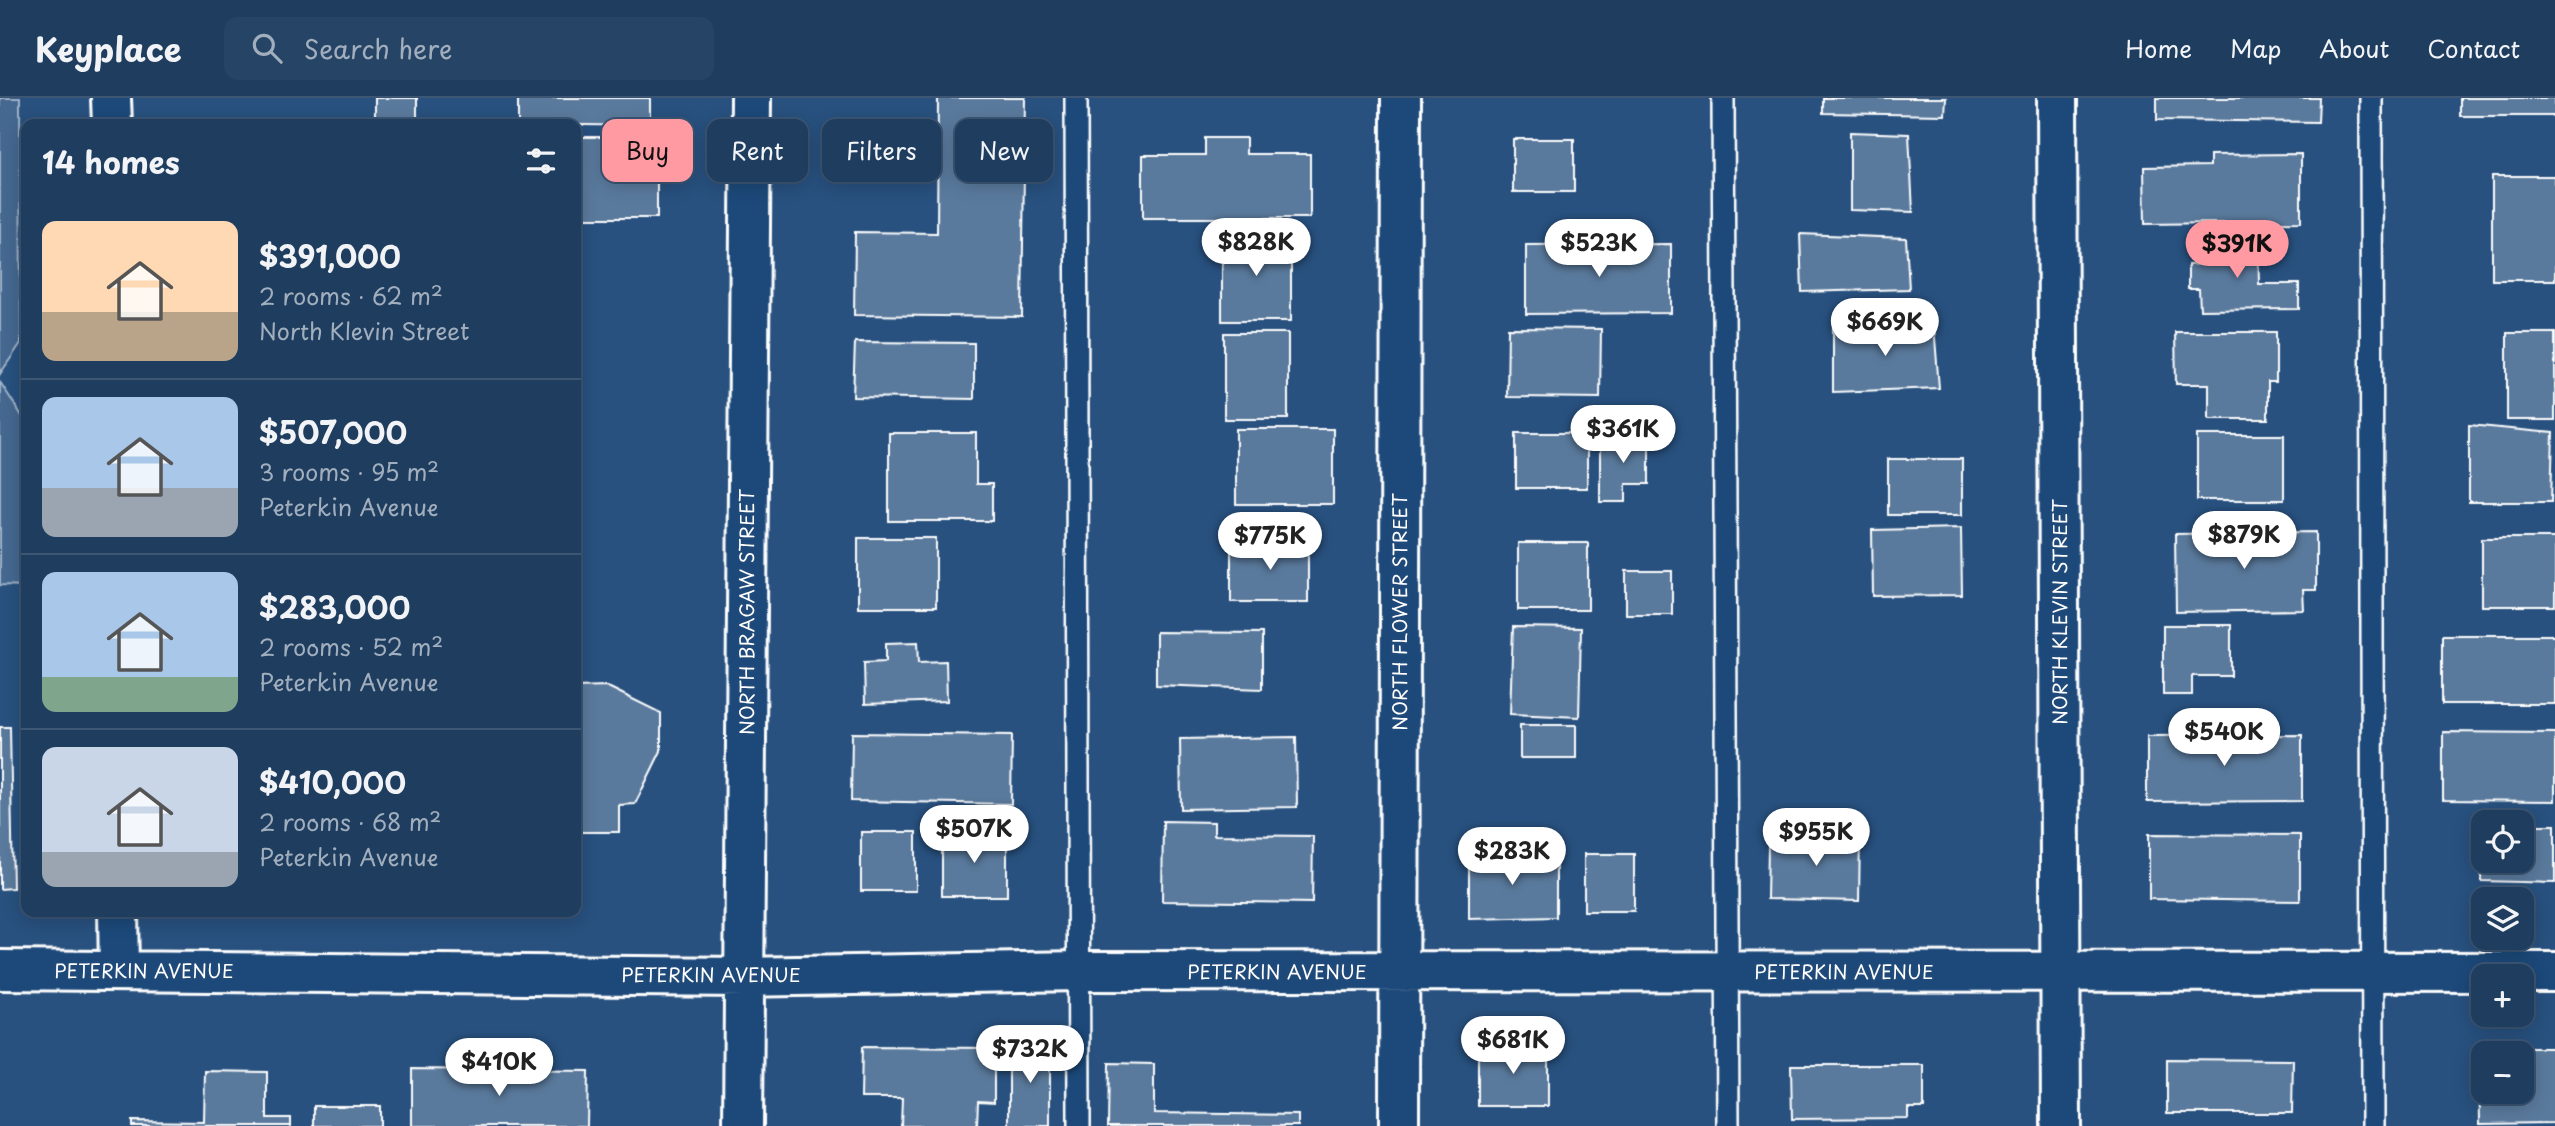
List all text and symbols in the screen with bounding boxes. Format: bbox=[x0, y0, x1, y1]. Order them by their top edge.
search box bbox=[224, 17, 714, 80]
text: Keyplace bbox=[35, 23, 182, 73]
icon: search bbox=[248, 29, 286, 67]
text: Search here bbox=[304, 29, 452, 68]
text: Home bbox=[2125, 30, 2192, 66]
text: Map bbox=[2230, 30, 2281, 66]
text: About bbox=[2319, 30, 2389, 66]
text: Contact bbox=[2427, 30, 2520, 66]
chip: Buy bbox=[602, 119, 693, 182]
chip: Rent bbox=[707, 119, 808, 182]
chip: Filters bbox=[822, 119, 941, 182]
chip: New bbox=[955, 119, 1053, 182]
text: 14 homes bbox=[42, 139, 180, 184]
icon: filters bbox=[522, 142, 560, 180]
pin: $828K bbox=[1207, 218, 1305, 278]
pin: $523K bbox=[1550, 220, 1648, 279]
pin: $391K bbox=[2188, 220, 2286, 280]
text: $828K bbox=[1218, 223, 1294, 258]
text: $523K bbox=[1561, 224, 1637, 259]
text: $391K bbox=[2202, 225, 2272, 260]
text: $391,000 bbox=[259, 233, 401, 278]
icon: home bbox=[98, 249, 182, 333]
text: 2 rooms · 62 m² bbox=[259, 278, 443, 313]
pin: $669K bbox=[1836, 299, 1934, 358]
text: $669K bbox=[1847, 303, 1923, 338]
text: North Klevin Street bbox=[259, 313, 469, 348]
pin: $361K bbox=[1574, 406, 1672, 465]
text: $507,000 bbox=[259, 409, 407, 454]
text: $361K bbox=[1587, 410, 1659, 445]
icon: home bbox=[98, 425, 182, 509]
text: 3 rooms · 95 m² bbox=[259, 454, 439, 489]
text: Peterkin Avenue bbox=[259, 489, 438, 524]
street label: NORTH BRAGAW STREET bbox=[732, 489, 760, 735]
street label: NORTH FLOWER STREET bbox=[1385, 493, 1413, 731]
street label: NORTH KLEVIN STREET bbox=[2045, 499, 2073, 725]
pin: $775K bbox=[1221, 512, 1319, 572]
pin: $879K bbox=[2195, 512, 2293, 571]
text: $879K bbox=[2208, 516, 2280, 551]
text: $775K bbox=[1234, 517, 1306, 552]
text: $283,000 bbox=[259, 584, 410, 629]
icon: home bbox=[98, 600, 182, 684]
text: 2 rooms · 52 m² bbox=[259, 629, 443, 664]
text: Peterkin Avenue bbox=[259, 664, 438, 699]
pin: $540K bbox=[2175, 708, 2273, 768]
text: $540K bbox=[2184, 713, 2264, 748]
text: $410,000 bbox=[259, 759, 406, 804]
icon: home bbox=[98, 775, 182, 859]
text: 2 rooms · 68 m² bbox=[259, 804, 441, 839]
pin: $507K bbox=[925, 806, 1023, 865]
pin: $955K bbox=[1767, 808, 1865, 868]
text: $507K bbox=[936, 810, 1012, 845]
map controls bbox=[2471, 810, 2534, 1104]
button: locate bbox=[2471, 810, 2534, 873]
text: $955K bbox=[1779, 813, 1853, 848]
pin: $283K bbox=[1463, 828, 1561, 887]
text: $283K bbox=[1474, 832, 1550, 867]
text: Peterkin Avenue bbox=[259, 839, 438, 874]
button: layers bbox=[2471, 887, 2534, 950]
street label: PETERKIN AVENUE bbox=[54, 956, 234, 984]
street label: PETERKIN AVENUE bbox=[1187, 957, 1367, 985]
street label: PETERKIN AVENUE bbox=[1754, 957, 1934, 985]
street label: PETERKIN AVENUE bbox=[621, 960, 801, 988]
button: + bbox=[2471, 964, 2534, 1027]
pin: $681K bbox=[1464, 1016, 1562, 1076]
text: $681K bbox=[1477, 1021, 1549, 1056]
pin: $732K bbox=[981, 1026, 1079, 1085]
text: $732K bbox=[992, 1030, 1068, 1065]
pin: $410K bbox=[450, 1038, 548, 1098]
button: − bbox=[2471, 1041, 2534, 1104]
text: $410K bbox=[461, 1043, 537, 1078]

